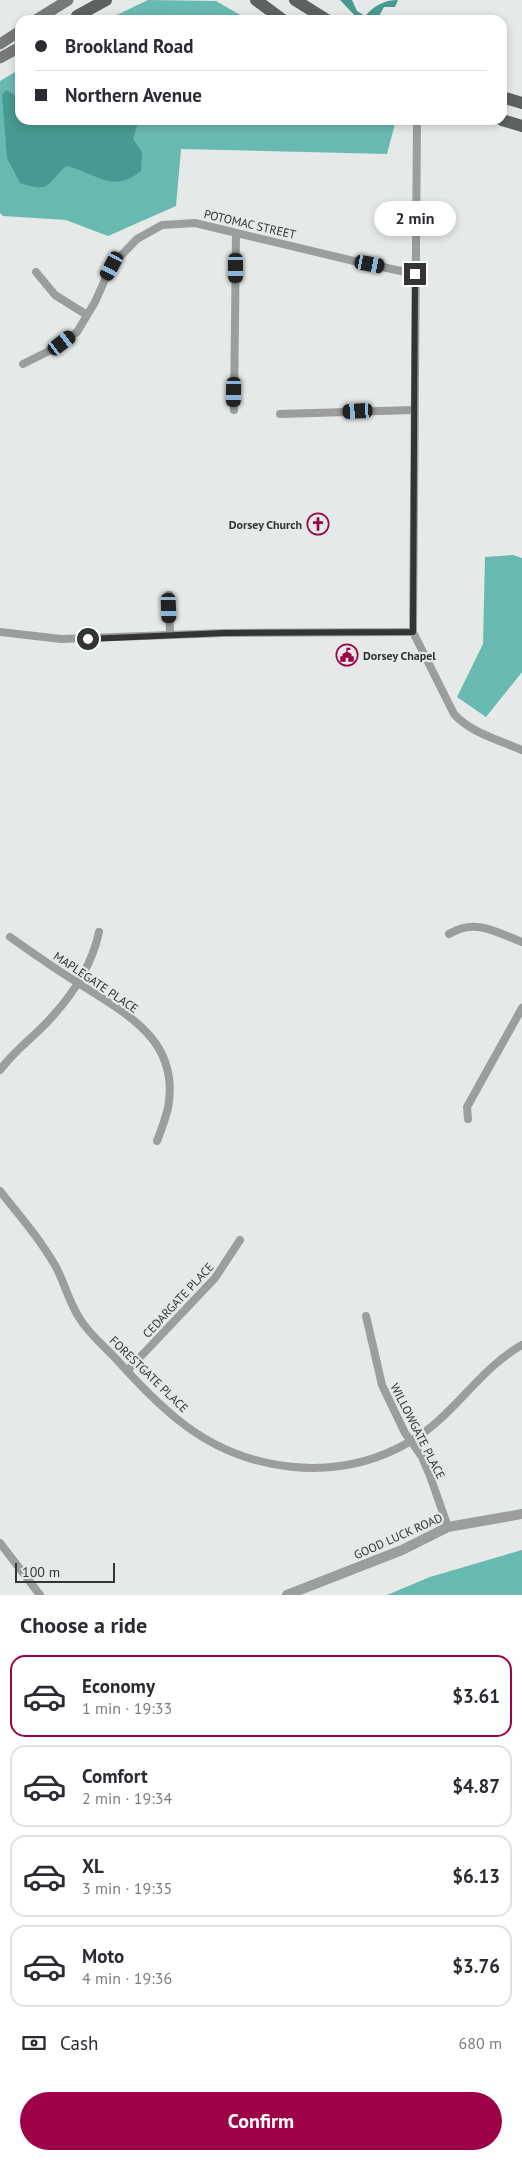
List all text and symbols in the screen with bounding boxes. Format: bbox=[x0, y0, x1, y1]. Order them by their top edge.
text: Brookland Road bbox=[65, 34, 193, 58]
text: Northern Avenue bbox=[65, 83, 202, 107]
callout: 2 min bbox=[374, 202, 456, 236]
street label: POTOMAC STREET bbox=[203, 206, 298, 242]
text: 2 min bbox=[395, 208, 435, 228]
car bbox=[98, 249, 125, 283]
car bbox=[228, 253, 243, 283]
car bbox=[353, 254, 386, 274]
route end bbox=[404, 263, 426, 285]
car bbox=[45, 328, 78, 358]
car bbox=[226, 377, 241, 407]
car bbox=[342, 403, 373, 419]
church icon: Dorsey Church bbox=[306, 512, 330, 536]
place label: Dorsey Church bbox=[229, 517, 302, 532]
car bbox=[160, 593, 177, 623]
route start bbox=[77, 628, 99, 650]
public building icon: Dorsey Chapel bbox=[335, 643, 359, 667]
place label: Dorsey Chapel bbox=[363, 648, 436, 663]
street label: MAPLEGATE PLACE bbox=[51, 948, 141, 1016]
street label: CEDARGATE PLACE bbox=[139, 1259, 217, 1341]
street label: FORESTGATE PLACE bbox=[107, 1333, 191, 1415]
street label: WILLOWGATE PLACE bbox=[387, 1381, 449, 1481]
street label: GOOD LUCK ROAD bbox=[351, 1510, 445, 1562]
scale bar bbox=[15, 1560, 115, 1583]
text: 100 m bbox=[22, 1563, 60, 1581]
text: Choose a ride bbox=[20, 1611, 147, 1639]
icon: car bbox=[22, 1674, 67, 1719]
text: Economy bbox=[82, 1674, 155, 1698]
text: $3.61 bbox=[452, 1684, 500, 1708]
text: 1 min · 19:33 bbox=[82, 1698, 172, 1718]
icon: car bbox=[22, 1764, 67, 1809]
text: Comfort bbox=[82, 1764, 148, 1788]
text: $4.87 bbox=[452, 1774, 500, 1798]
text: 2 min · 19:34 bbox=[82, 1788, 172, 1808]
icon: car bbox=[22, 1854, 67, 1899]
text: XL bbox=[82, 1854, 104, 1878]
text: $6.13 bbox=[452, 1864, 500, 1888]
text: 3 min · 19:35 bbox=[82, 1878, 172, 1898]
icon: car bbox=[22, 1944, 67, 1989]
text: Moto bbox=[82, 1944, 124, 1968]
text: $3.76 bbox=[452, 1954, 500, 1978]
text: 4 min · 19:36 bbox=[82, 1968, 172, 1988]
icon: cash bbox=[20, 2029, 48, 2057]
text: Cash bbox=[60, 2031, 98, 2055]
text: 680 m bbox=[459, 2033, 502, 2053]
button: Confirm bbox=[20, 2092, 502, 2150]

